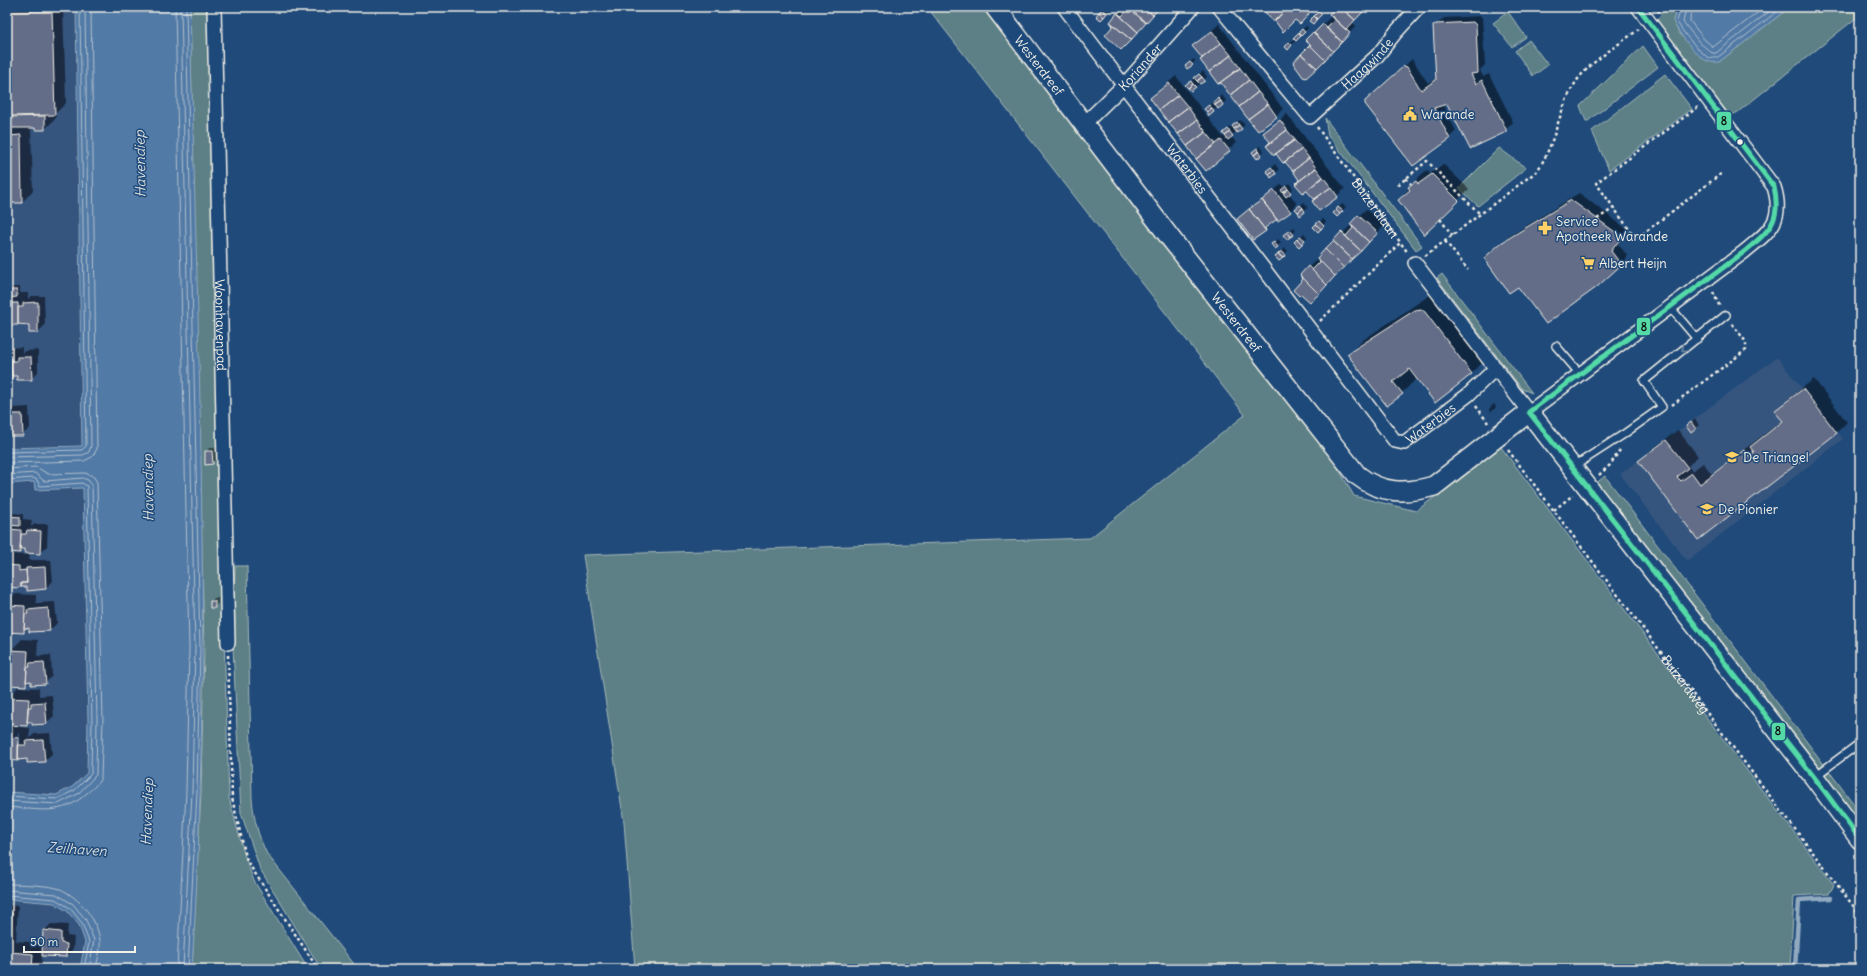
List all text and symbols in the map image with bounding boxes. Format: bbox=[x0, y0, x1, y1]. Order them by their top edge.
street label: Westerdreef bbox=[1010, 32, 1068, 100]
street label: Haagwinde bbox=[1338, 35, 1397, 93]
street label: Koriander bbox=[1115, 39, 1167, 95]
public building icon: Warande bbox=[1402, 106, 1418, 122]
place label: Warande bbox=[1421, 106, 1475, 123]
line badge: 8 bbox=[1716, 111, 1732, 131]
text: 8 bbox=[1721, 114, 1727, 128]
water label: Havendiep bbox=[130, 129, 150, 198]
unlabelled marker bbox=[1735, 137, 1745, 147]
street label: Waterbies bbox=[1162, 140, 1211, 197]
street label: Buizerdlaan bbox=[1348, 175, 1403, 242]
place label: Service Apotheek Warande bbox=[1556, 213, 1668, 245]
pharmacy icon: Service Apotheek Warande bbox=[1537, 220, 1553, 236]
supermarket icon: Albert Heijn bbox=[1580, 255, 1596, 271]
place label: Albert Heijn bbox=[1599, 255, 1667, 272]
street label: Woonhavenpad bbox=[211, 279, 230, 371]
street label: Westerdreef bbox=[1207, 289, 1265, 356]
line badge: 8 bbox=[1636, 317, 1651, 336]
text: 8 bbox=[1641, 320, 1647, 334]
one-way arrow bbox=[1682, 344, 1689, 351]
street label: Waterbies bbox=[1402, 399, 1459, 448]
school or university icon: De Triangel bbox=[1724, 449, 1740, 465]
place label: De Triangel bbox=[1743, 449, 1809, 466]
water label: Havendiep bbox=[138, 453, 158, 522]
school or university icon: De Pionier bbox=[1699, 501, 1715, 517]
place label: De Pionier bbox=[1718, 501, 1779, 518]
street label: Buizerdweg bbox=[1657, 652, 1713, 717]
line badge: 8 bbox=[1771, 722, 1786, 741]
text: 8 bbox=[1775, 724, 1781, 738]
water label: Havendiep bbox=[137, 777, 157, 846]
water label: Zeilhaven bbox=[47, 838, 108, 860]
scale bar bbox=[24, 928, 135, 954]
text: 50 m bbox=[30, 934, 59, 949]

